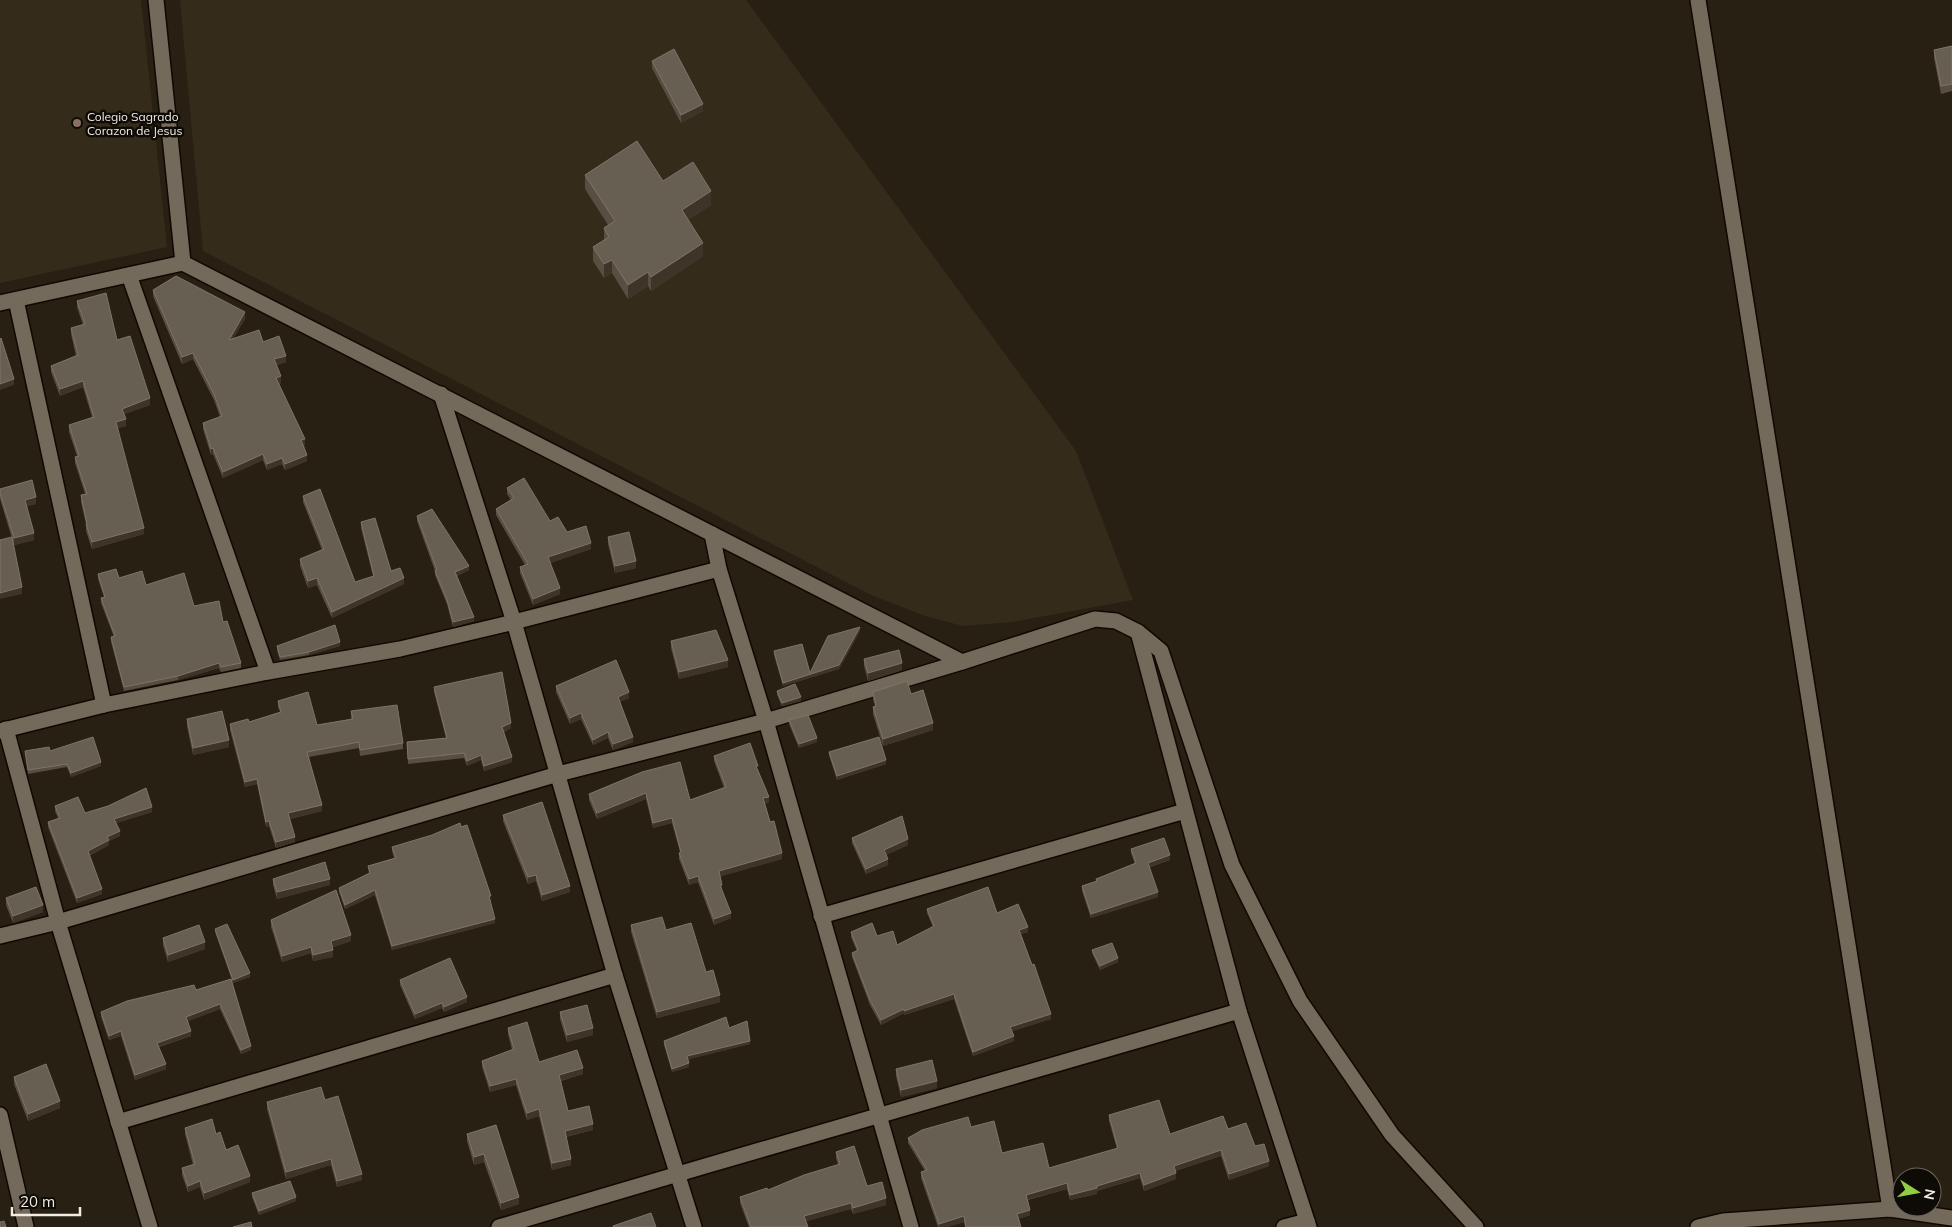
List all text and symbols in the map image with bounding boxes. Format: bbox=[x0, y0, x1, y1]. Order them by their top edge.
place label: Colegio Sagrado Corazon de Jesus bbox=[87, 109, 182, 138]
marker: Colegio Sagrado Corazon de Jesus bbox=[71, 117, 83, 129]
north arrow bbox=[1892, 1167, 1942, 1217]
scale bar bbox=[12, 1184, 80, 1216]
text: N bbox=[1920, 1188, 1940, 1201]
text: 20 m bbox=[20, 1192, 55, 1211]

